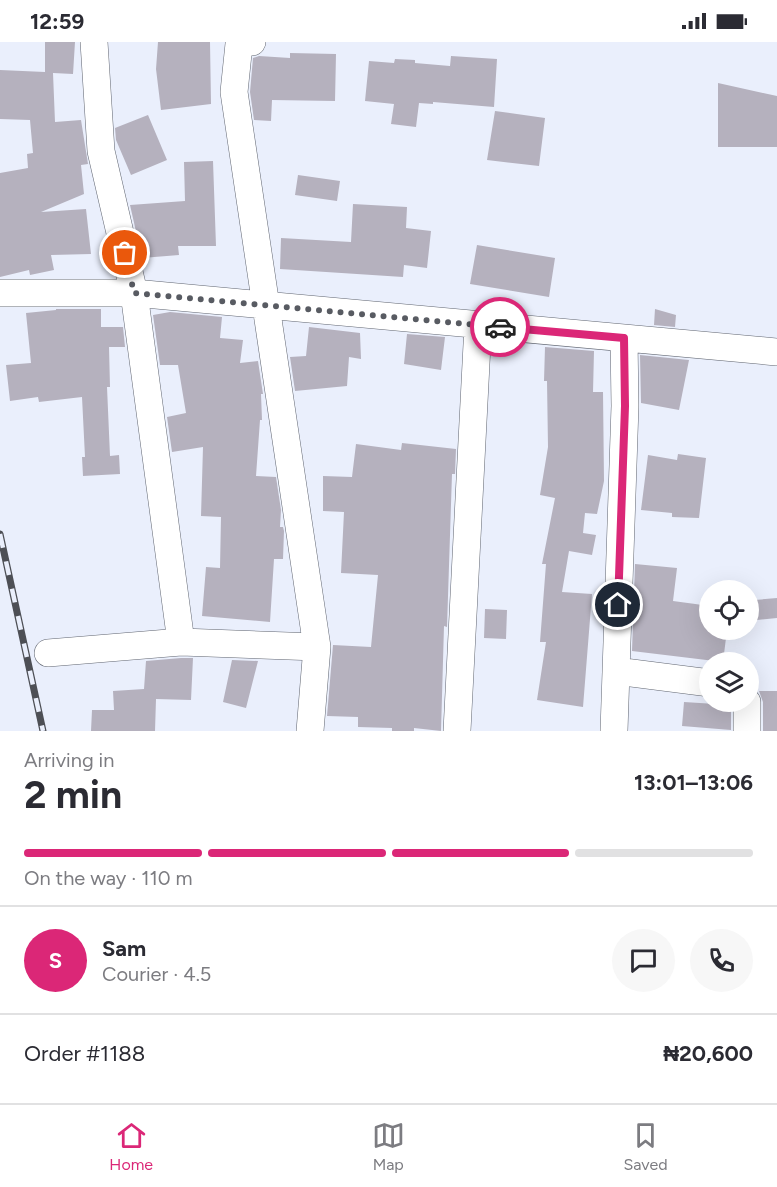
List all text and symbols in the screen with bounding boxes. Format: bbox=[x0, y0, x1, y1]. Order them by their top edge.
text: 12:59 bbox=[30, 8, 84, 35]
pin bbox=[99, 227, 150, 278]
icon: bag bbox=[108, 236, 141, 269]
courier bbox=[470, 297, 530, 357]
icon: car bbox=[484, 311, 517, 344]
pin bbox=[592, 579, 643, 630]
map controls bbox=[699, 580, 759, 712]
button: locate bbox=[699, 580, 759, 640]
icon: home bbox=[601, 588, 634, 621]
button: layers bbox=[699, 652, 759, 712]
text: Arriving in bbox=[24, 748, 114, 772]
text: 13:01–13:06 bbox=[634, 769, 753, 796]
text: 2 min bbox=[24, 771, 122, 818]
text: On the way · 110 m bbox=[24, 866, 192, 890]
button: chat bbox=[612, 929, 675, 992]
button: phone bbox=[690, 929, 753, 992]
text: Sam bbox=[102, 935, 146, 962]
text: S bbox=[49, 947, 62, 974]
text: Courier · 4.5 bbox=[102, 962, 211, 986]
text: Order #1188 bbox=[24, 1040, 145, 1067]
text: ₦20,600 bbox=[663, 1040, 753, 1067]
tab: Home bbox=[109, 1119, 153, 1174]
tab: Map bbox=[372, 1119, 405, 1174]
tab: Saved bbox=[623, 1119, 668, 1174]

